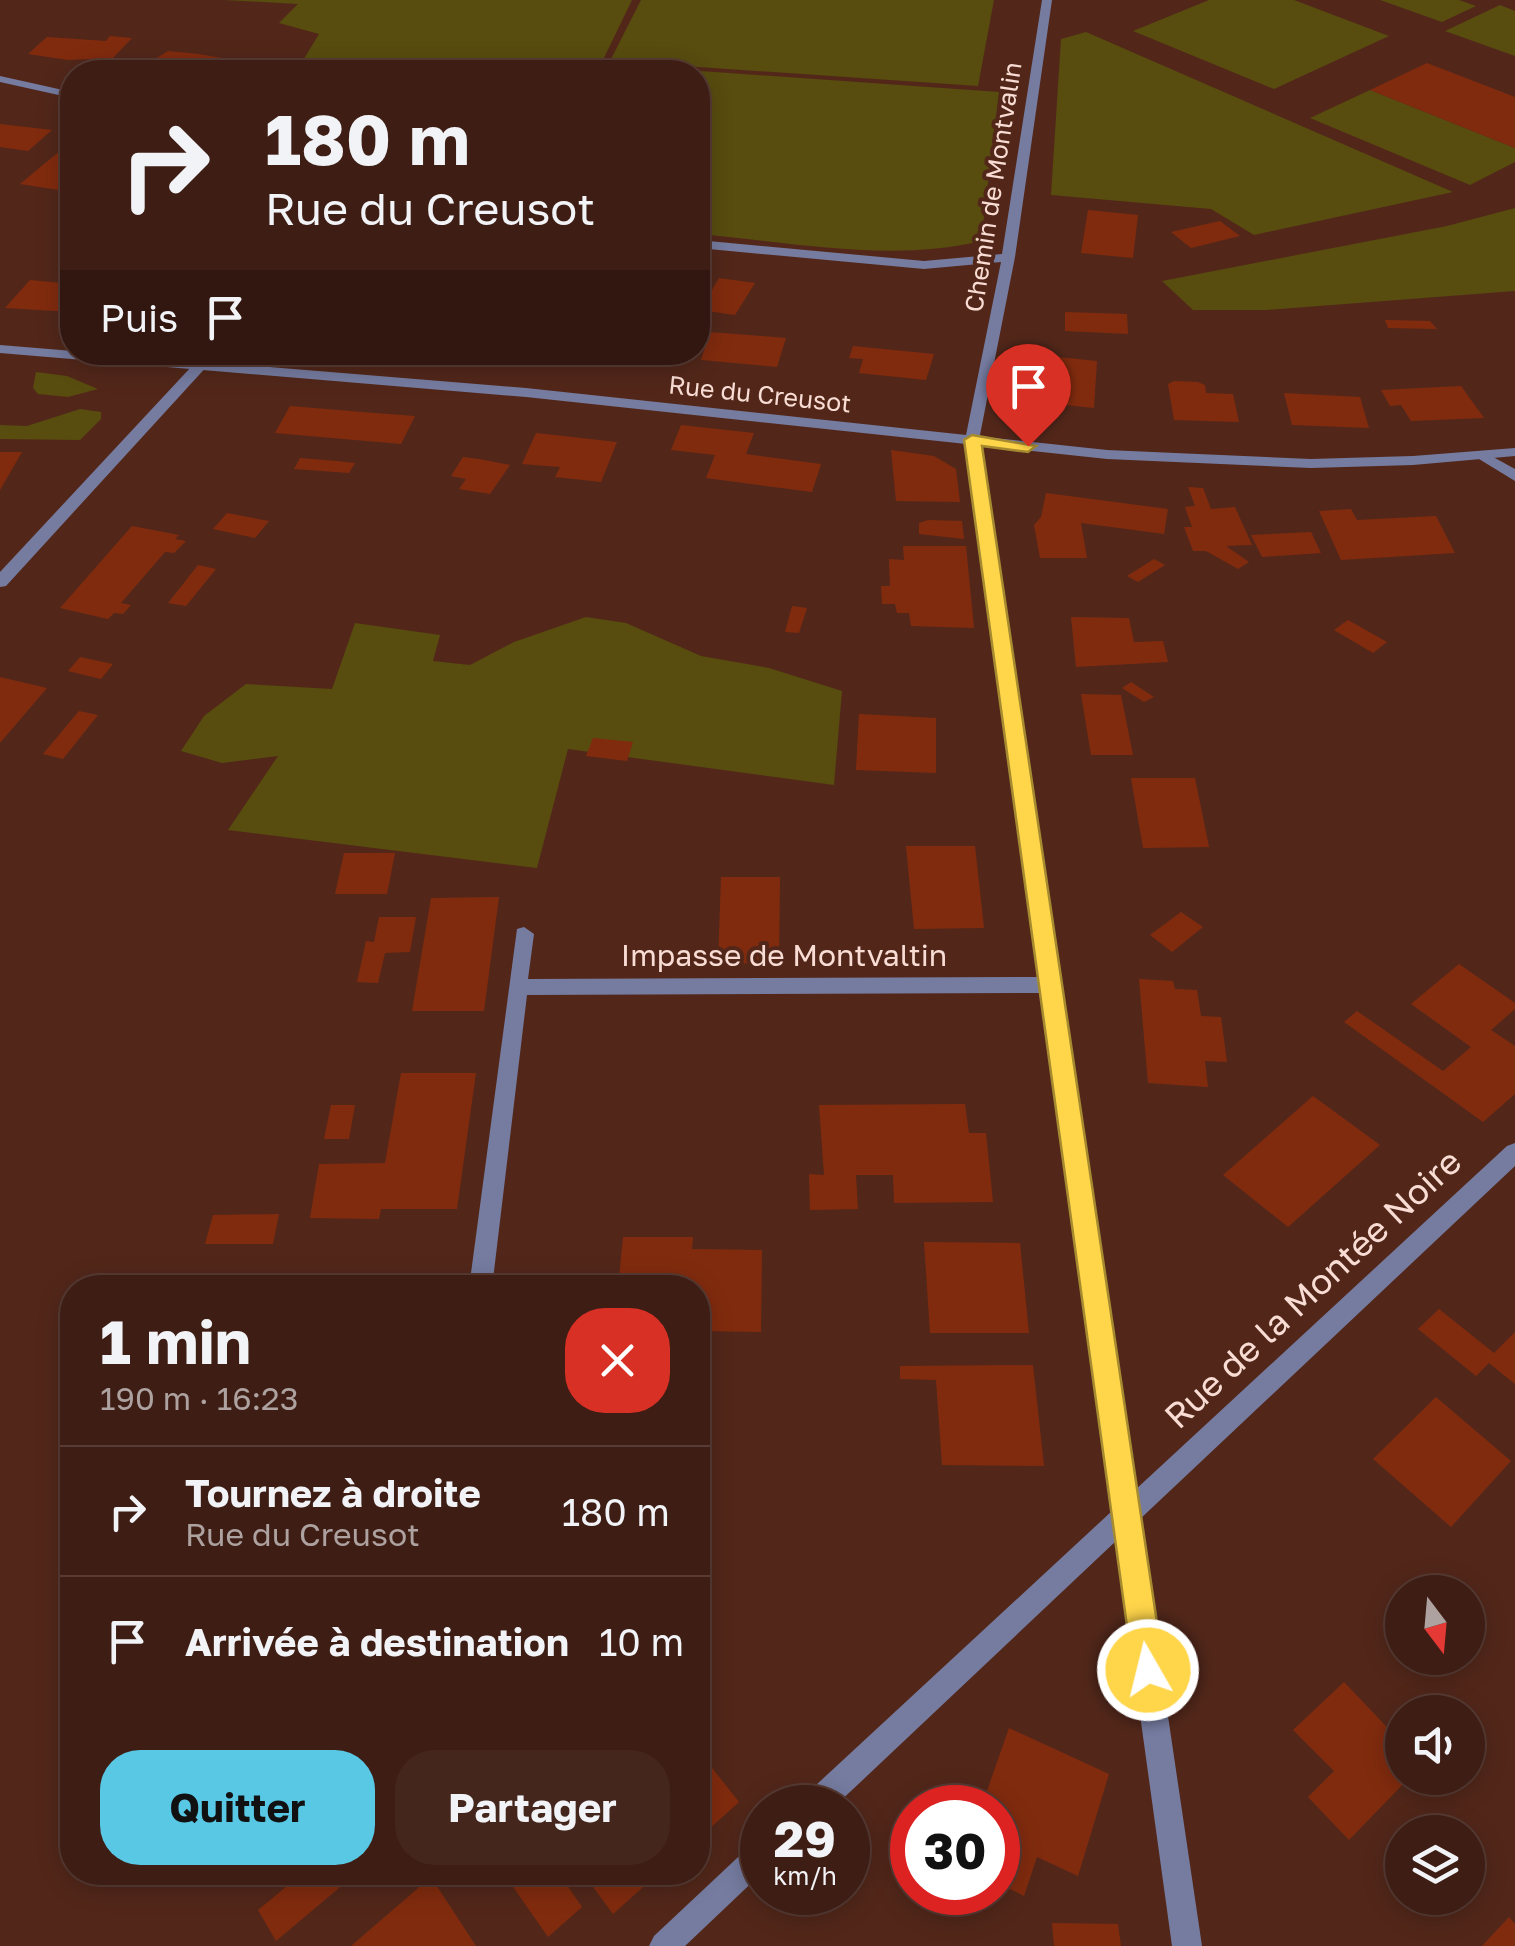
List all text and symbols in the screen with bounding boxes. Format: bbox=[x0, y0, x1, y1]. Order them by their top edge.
street label: Chemin de Montvalin bbox=[957, 60, 1028, 314]
text: 180 m bbox=[265, 96, 470, 180]
icon: right bbox=[100, 100, 230, 230]
text: Rue du Creusot bbox=[265, 181, 595, 235]
icon: arrive bbox=[198, 290, 253, 345]
text: Puis bbox=[100, 295, 178, 340]
pin bbox=[986, 344, 1071, 447]
icon: arrive bbox=[1001, 359, 1056, 414]
street label: Rue du Creusot bbox=[667, 368, 853, 419]
street label: Impasse de Montvaltin bbox=[621, 937, 947, 973]
street label: Rue de la Montée Noire bbox=[1155, 1140, 1469, 1437]
text: 1 min bbox=[100, 1305, 251, 1377]
button: close bbox=[565, 1308, 670, 1413]
text: 190 m · 16:23 bbox=[100, 1379, 298, 1417]
text: Tournez à droite bbox=[185, 1470, 481, 1515]
icon: right bbox=[100, 1484, 155, 1539]
text: 180 m bbox=[562, 1489, 670, 1534]
text: Rue du Creusot bbox=[185, 1515, 420, 1553]
north arrow bbox=[1385, 1575, 1485, 1675]
map controls bbox=[1385, 1575, 1485, 1915]
icon: arrive bbox=[100, 1614, 155, 1669]
position arrow bbox=[1096, 1618, 1200, 1722]
text: Arrivée à destination bbox=[185, 1619, 569, 1664]
text: 10 m bbox=[599, 1619, 684, 1664]
button: sound bbox=[1385, 1695, 1485, 1795]
button: Quitter bbox=[100, 1750, 375, 1865]
button: Partager bbox=[395, 1750, 670, 1865]
speed limit sign: 30 bbox=[890, 1785, 1020, 1915]
text: 29 bbox=[774, 1808, 836, 1868]
button: layers bbox=[1385, 1815, 1485, 1915]
text: km/h bbox=[773, 1860, 837, 1891]

